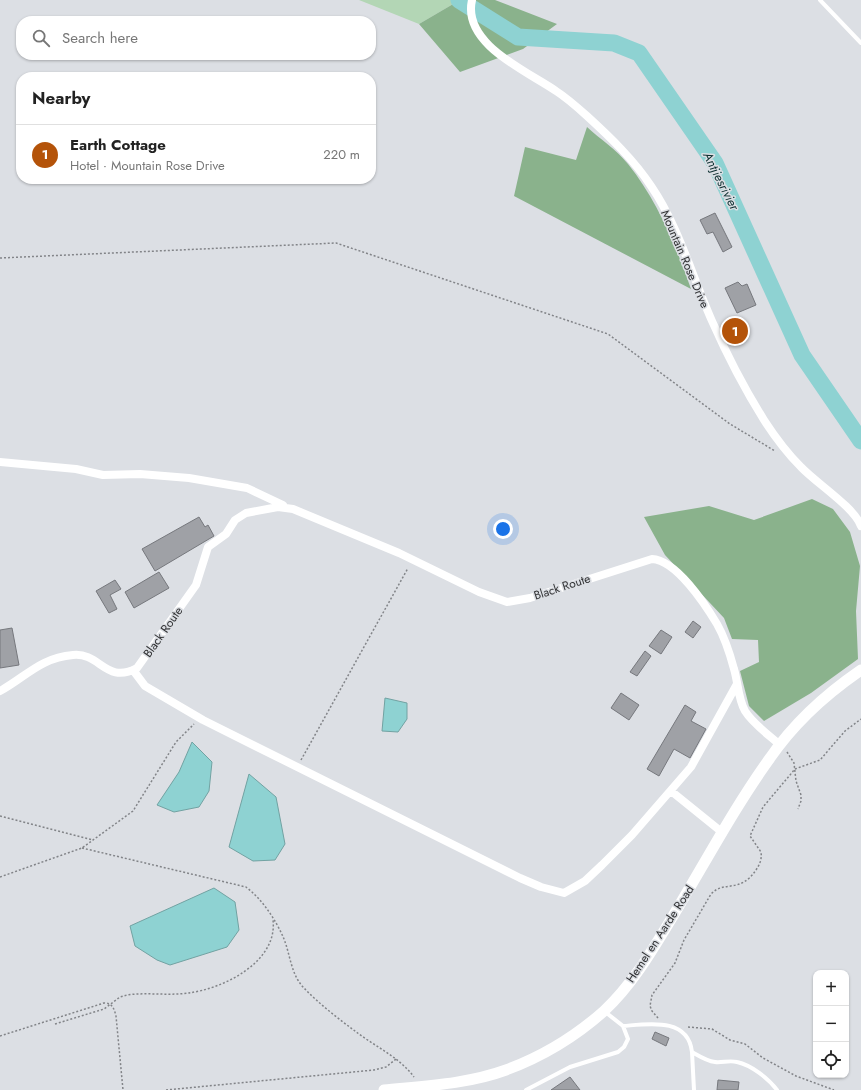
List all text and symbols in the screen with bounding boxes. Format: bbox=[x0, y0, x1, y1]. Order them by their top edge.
search box bbox=[16, 16, 376, 60]
icon: search bbox=[30, 27, 52, 49]
text: Search here bbox=[62, 27, 138, 49]
text: Nearby bbox=[32, 86, 90, 110]
text: Earth Cottage bbox=[70, 134, 166, 156]
text: 1 bbox=[42, 145, 48, 164]
text: 220 m bbox=[323, 145, 360, 164]
water label: Antjiesrivier bbox=[698, 148, 744, 214]
text: Hotel · Mountain Rose Drive bbox=[70, 156, 225, 175]
street label: Mountain Rose Drive bbox=[656, 207, 714, 311]
pin: 1 bbox=[722, 316, 748, 346]
your location bbox=[493, 519, 513, 539]
street label: Black Route bbox=[531, 569, 593, 605]
street label: Black Route bbox=[139, 603, 187, 661]
street label: Hemel en Aarde Road bbox=[622, 882, 698, 986]
map controls bbox=[813, 970, 849, 1078]
button: + bbox=[813, 970, 849, 1006]
button: − bbox=[813, 1006, 849, 1042]
button: locate bbox=[813, 1042, 849, 1078]

